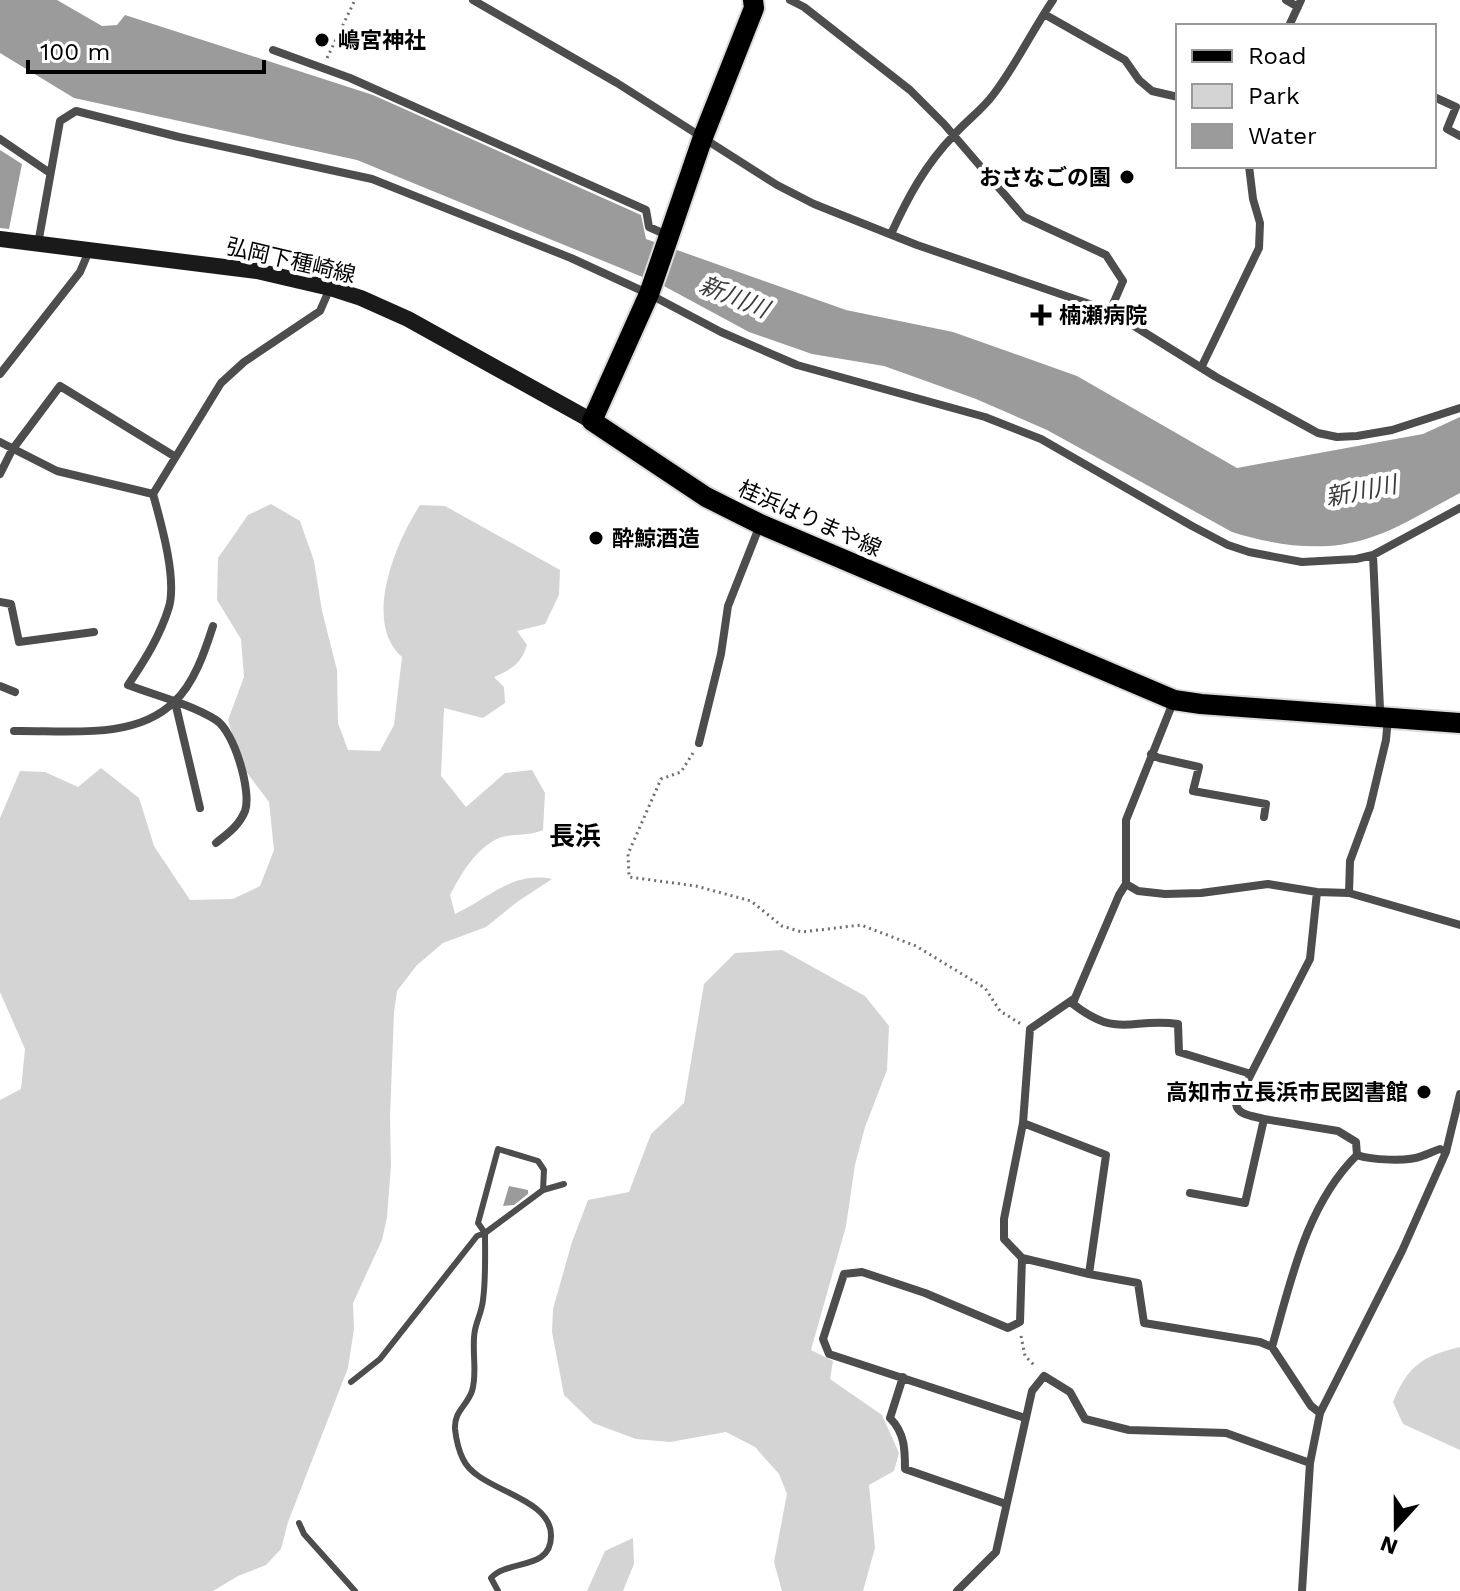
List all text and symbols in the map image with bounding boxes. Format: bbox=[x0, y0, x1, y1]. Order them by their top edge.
scale bar bbox=[28, 24, 264, 74]
legend bbox=[1176, 24, 1436, 168]
place label: 嶋宮神社 bbox=[338, 28, 426, 53]
marker: 嶋宮神社 bbox=[313, 31, 331, 49]
text: 100 m bbox=[40, 38, 110, 66]
text: Road bbox=[1248, 42, 1307, 70]
text: Park bbox=[1248, 82, 1300, 110]
text: Water bbox=[1248, 122, 1317, 150]
place label: おさなごの園 bbox=[979, 165, 1111, 190]
marker: おさなごの園 bbox=[1118, 168, 1136, 186]
street label: 弘岡下種崎線 bbox=[224, 233, 358, 288]
water label: 新川川 bbox=[695, 271, 775, 325]
place label: 楠瀬病院 bbox=[1059, 303, 1147, 328]
marker: 楠瀬病院 bbox=[1030, 304, 1052, 326]
water label: 新川川 bbox=[1323, 470, 1402, 512]
street label: 桂浜はりまや線 bbox=[734, 476, 885, 561]
place label: 酔鯨酒造 bbox=[612, 526, 700, 551]
marker: 酔鯨酒造 bbox=[587, 529, 605, 547]
district label: 長浜 bbox=[549, 821, 601, 851]
place label: 高知市立長浜市民図書館 bbox=[1166, 1080, 1408, 1105]
marker: 高知市立長浜市民図書館 bbox=[1415, 1083, 1433, 1101]
north arrow bbox=[1356, 1487, 1436, 1567]
text: N bbox=[1377, 1531, 1401, 1560]

